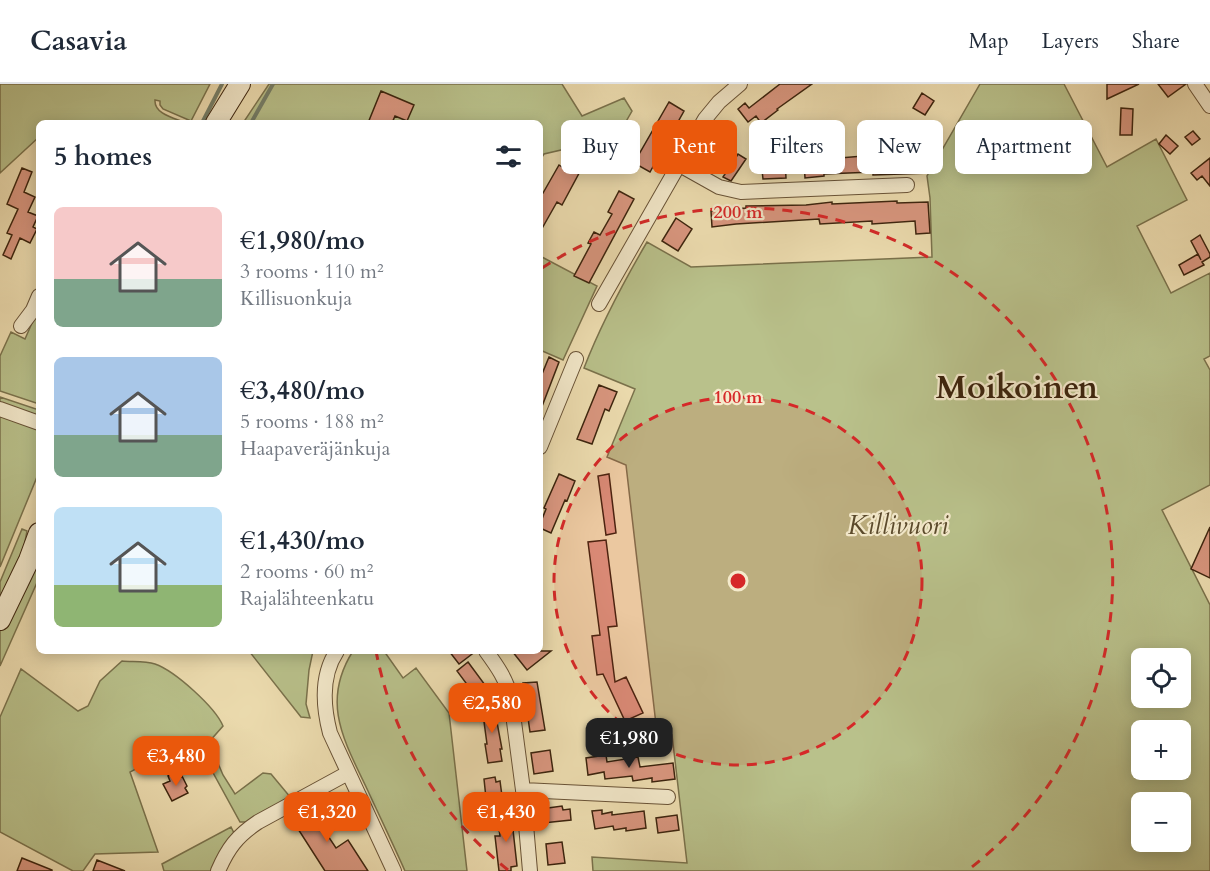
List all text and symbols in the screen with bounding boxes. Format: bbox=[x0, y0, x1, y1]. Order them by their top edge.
text: Casavia bbox=[30, 22, 127, 60]
text: Map bbox=[969, 27, 1009, 56]
text: Layers bbox=[1042, 27, 1099, 56]
text: Share bbox=[1132, 27, 1180, 56]
chip: Buy bbox=[561, 120, 640, 174]
chip: Rent bbox=[652, 120, 737, 174]
chip: Filters bbox=[749, 120, 845, 174]
chip: New bbox=[857, 120, 943, 174]
chip: Apartment bbox=[955, 120, 1092, 174]
text: 5 homes bbox=[54, 139, 152, 174]
icon: filters bbox=[492, 140, 525, 173]
text: 200 m bbox=[713, 200, 763, 225]
text: €1,980/mo bbox=[240, 223, 365, 258]
icon: home bbox=[102, 231, 174, 303]
text: 3 rooms · 110 m² bbox=[240, 258, 384, 285]
text: Killisuonkuja bbox=[240, 285, 352, 312]
district label: Moikoinen bbox=[936, 366, 1099, 410]
text: €3,480/mo bbox=[240, 373, 365, 408]
icon: home bbox=[102, 381, 174, 453]
text: 100 m bbox=[713, 385, 763, 410]
text: 5 rooms · 188 m² bbox=[240, 408, 384, 435]
text: Haapaveräjänkuja bbox=[240, 435, 390, 462]
park label: Killivuori bbox=[848, 508, 949, 543]
text: €1,430/mo bbox=[240, 523, 365, 558]
icon: home bbox=[102, 531, 174, 603]
text: 2 rooms · 60 m² bbox=[240, 558, 373, 585]
centre of rings bbox=[728, 571, 748, 591]
text: Rajalähteenkatu bbox=[240, 585, 374, 612]
map controls bbox=[1131, 648, 1191, 852]
button: locate bbox=[1131, 648, 1191, 708]
pin: €2,580 bbox=[443, 683, 541, 734]
text: €2,580 bbox=[463, 689, 521, 716]
pin: €1,980 bbox=[580, 718, 678, 769]
button: + bbox=[1131, 720, 1191, 780]
text: €1,980 bbox=[600, 724, 658, 751]
pin: €3,480 bbox=[127, 736, 225, 787]
text: €3,480 bbox=[147, 742, 205, 769]
pin: €1,320 bbox=[278, 792, 376, 843]
pin: €1,430 bbox=[457, 792, 555, 843]
button: − bbox=[1131, 792, 1191, 852]
text: €1,320 bbox=[298, 798, 356, 825]
text: €1,430 bbox=[477, 798, 535, 825]

